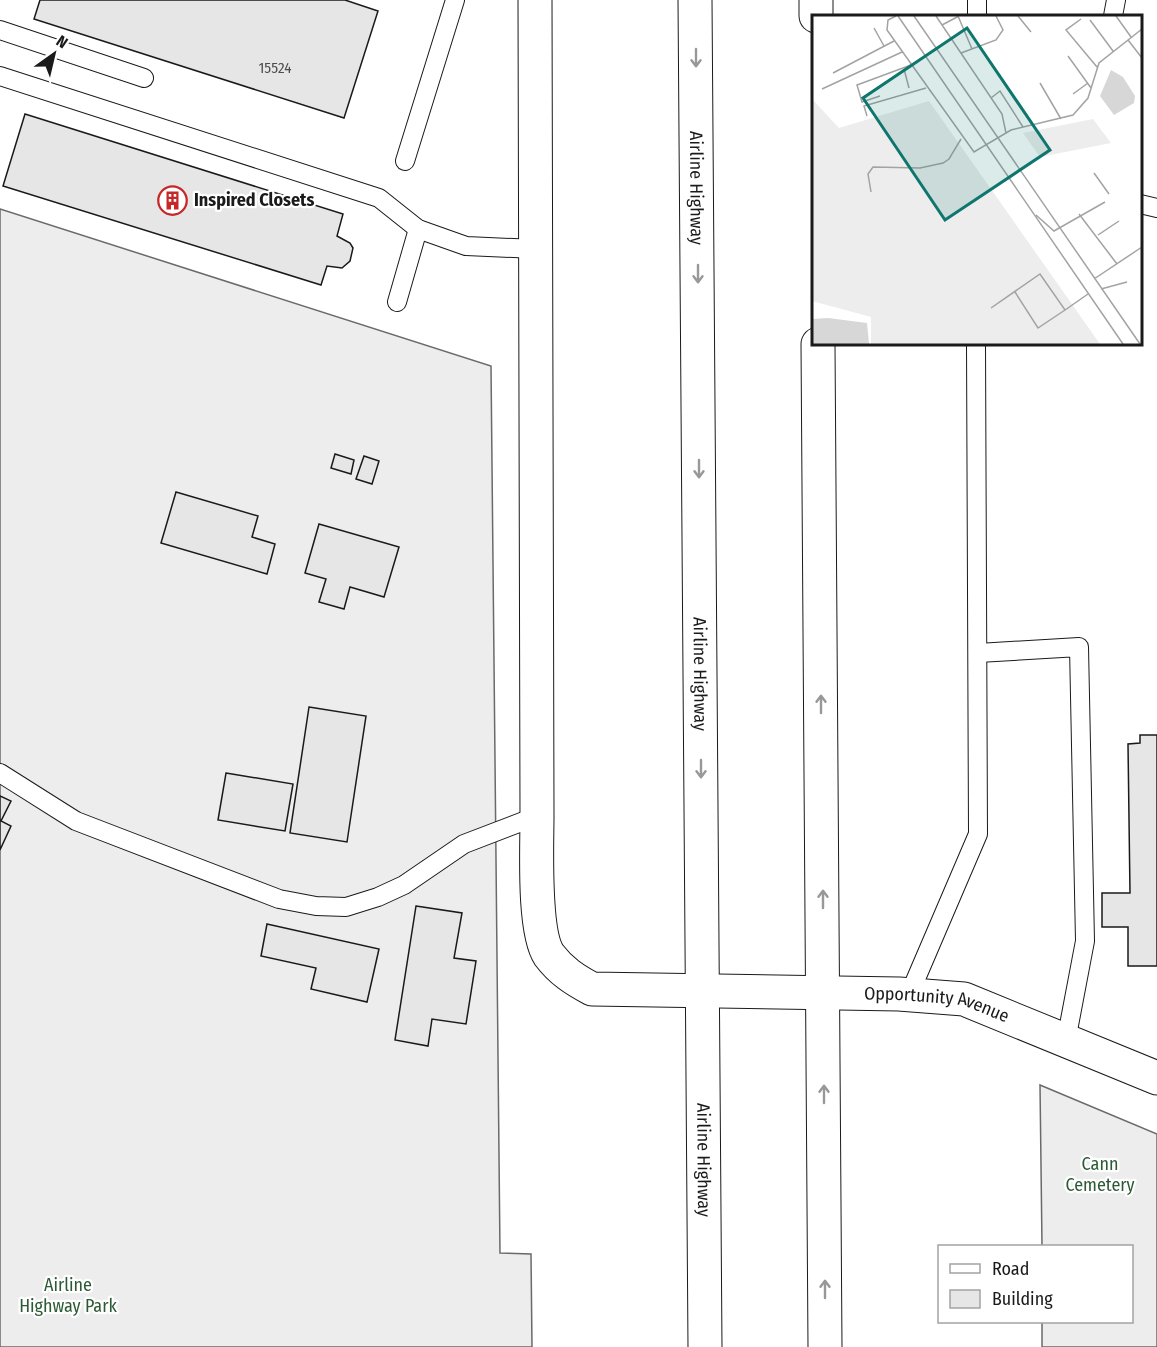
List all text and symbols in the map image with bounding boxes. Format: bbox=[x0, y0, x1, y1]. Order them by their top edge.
inset map bbox=[812, 15, 1142, 345]
north arrow bbox=[24, 24, 84, 84]
text: N bbox=[53, 31, 71, 53]
one-way arrow bbox=[690, 48, 702, 68]
house number: 15524 bbox=[259, 59, 291, 77]
street label: Airline Highway bbox=[685, 131, 708, 245]
building icon: Inspired Closets bbox=[157, 184, 189, 216]
place label: Inspired Closets bbox=[194, 189, 314, 211]
one-way arrow bbox=[692, 264, 704, 284]
one-way arrow bbox=[693, 459, 705, 479]
street label: Airline Highway bbox=[689, 617, 711, 731]
one-way arrow bbox=[815, 694, 827, 714]
one-way arrow bbox=[696, 759, 707, 779]
one-way arrow bbox=[817, 889, 829, 909]
street label: Opportunity Avenue bbox=[864, 982, 1012, 1027]
one-way arrow bbox=[818, 1084, 830, 1104]
street label: Airline Highway bbox=[692, 1103, 715, 1217]
park label: Cann Cemetery bbox=[1065, 1153, 1135, 1196]
legend bbox=[938, 1245, 1133, 1323]
text: Road bbox=[992, 1258, 1029, 1280]
park label: Airline Highway Park bbox=[19, 1274, 117, 1317]
one-way arrow bbox=[819, 1279, 831, 1299]
text: Building bbox=[992, 1288, 1053, 1310]

